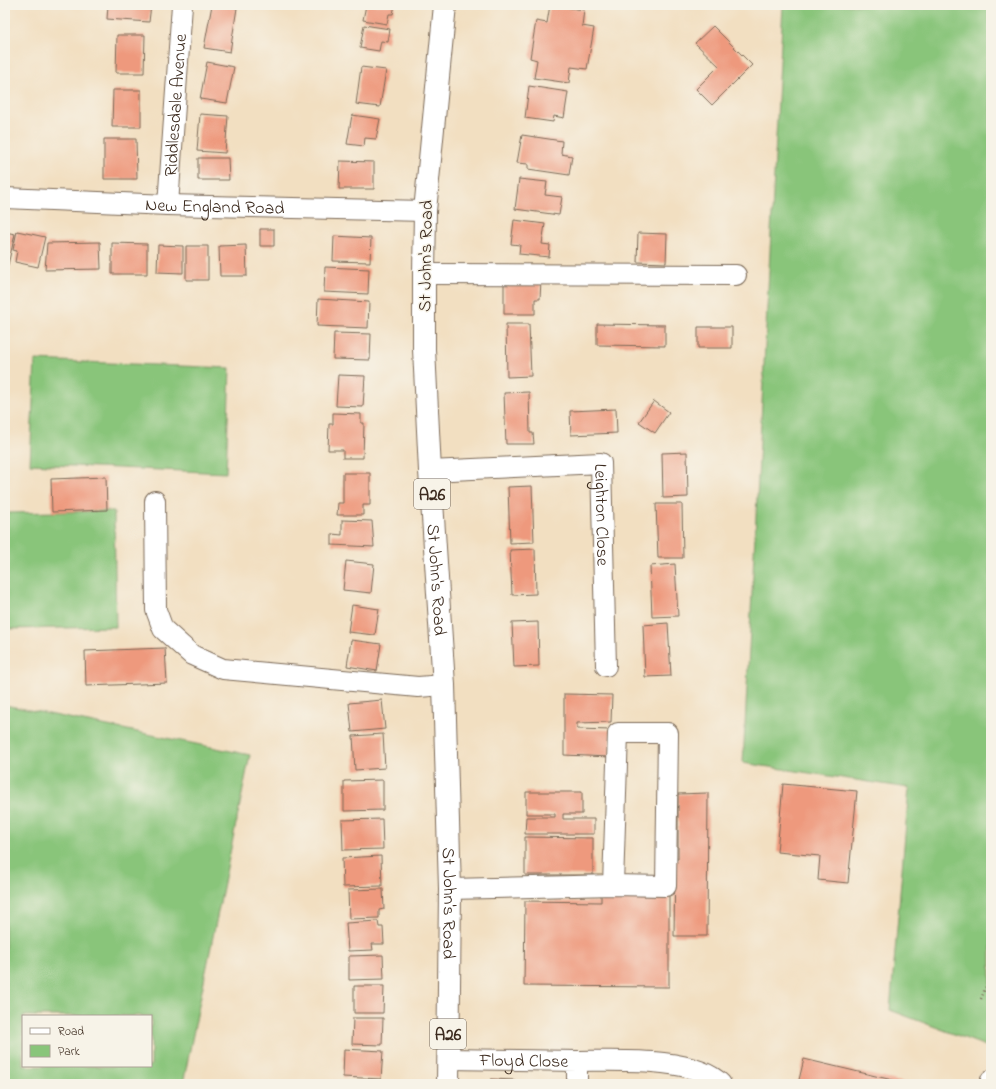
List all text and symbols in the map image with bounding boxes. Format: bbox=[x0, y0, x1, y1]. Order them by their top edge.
street label: Riddlesdale Avenue bbox=[159, 32, 195, 178]
street label: New England Road bbox=[145, 193, 285, 223]
street label: St John's Road bbox=[413, 200, 441, 312]
street label: Leighton Close bbox=[585, 463, 615, 567]
road number: A26 bbox=[414, 479, 450, 509]
street label: St John's Road bbox=[418, 523, 452, 636]
street label: St John's Road bbox=[434, 847, 461, 959]
legend bbox=[22, 1015, 152, 1067]
road number: A26 bbox=[430, 1019, 466, 1049]
text: Road bbox=[58, 1023, 84, 1041]
text: Park bbox=[58, 1043, 80, 1061]
street label: Floyd Close bbox=[478, 1048, 569, 1076]

